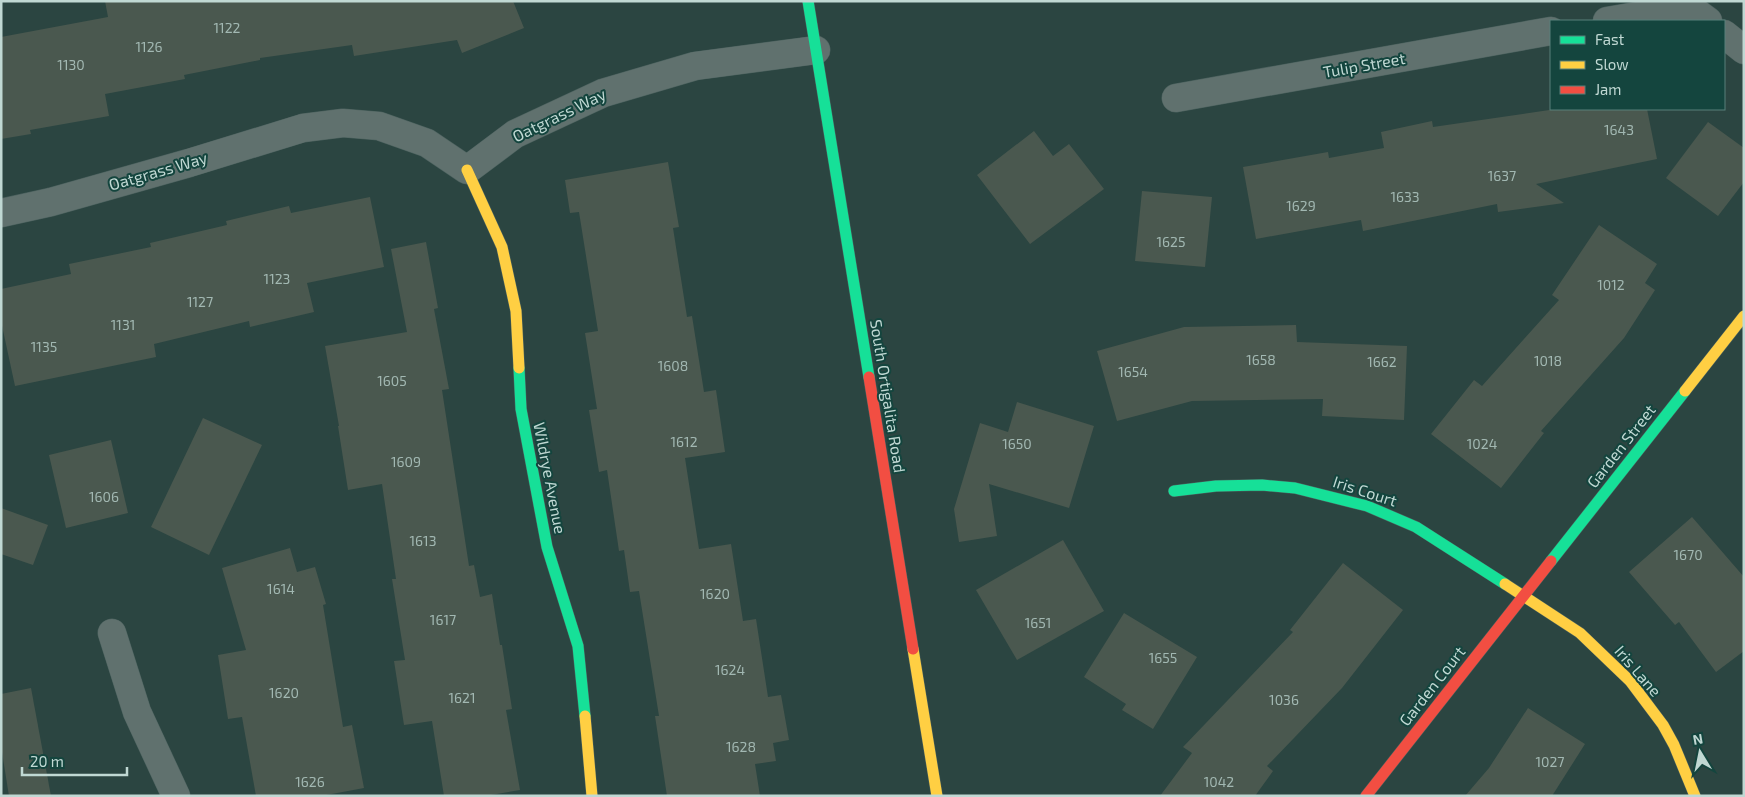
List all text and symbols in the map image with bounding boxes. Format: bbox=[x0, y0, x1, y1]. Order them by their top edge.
house number: 1122 bbox=[214, 19, 241, 36]
legend bbox=[1550, 20, 1725, 110]
text: Fast bbox=[1595, 30, 1625, 48]
house number: 1126 bbox=[135, 38, 163, 55]
street label: Tulip Street bbox=[1321, 48, 1406, 81]
text: Slow bbox=[1595, 55, 1629, 73]
house number: 1130 bbox=[57, 56, 85, 73]
text: Jam bbox=[1595, 80, 1621, 98]
street label: Oatgrass Way bbox=[509, 84, 609, 145]
house number: 1643 bbox=[1604, 121, 1634, 138]
street label: Oatgrass Way bbox=[106, 147, 210, 194]
house number: 1637 bbox=[1488, 167, 1516, 184]
house number: 1633 bbox=[1390, 188, 1420, 205]
house number: 1629 bbox=[1286, 197, 1316, 214]
house number: 1625 bbox=[1157, 233, 1185, 250]
house number: 1123 bbox=[264, 270, 290, 287]
house number: 1012 bbox=[1597, 276, 1625, 293]
house number: 1127 bbox=[187, 293, 213, 310]
house number: 1131 bbox=[111, 316, 135, 333]
street label: South Ortigalita Road bbox=[867, 318, 910, 474]
house number: 1135 bbox=[31, 338, 57, 355]
house number: 1658 bbox=[1246, 351, 1276, 368]
house number: 1018 bbox=[1534, 352, 1562, 369]
house number: 1662 bbox=[1367, 353, 1397, 370]
house number: 1608 bbox=[658, 357, 688, 374]
house number: 1654 bbox=[1118, 363, 1148, 380]
house number: 1605 bbox=[377, 372, 407, 389]
street label: Garden Street bbox=[1582, 400, 1659, 491]
street label: Wildrye Avenue bbox=[530, 421, 571, 535]
house number: 1612 bbox=[670, 433, 698, 450]
house number: 1650 bbox=[1002, 435, 1032, 452]
house number: 1024 bbox=[1467, 435, 1497, 452]
house number: 1609 bbox=[391, 453, 421, 470]
street label: Iris Court bbox=[1331, 471, 1400, 510]
house number: 1606 bbox=[89, 488, 119, 505]
house number: 1613 bbox=[410, 532, 436, 549]
house number: 1670 bbox=[1673, 546, 1703, 563]
house number: 1614 bbox=[267, 580, 295, 597]
house number: 1620 bbox=[700, 585, 730, 602]
house number: 1617 bbox=[430, 611, 456, 628]
house number: 1651 bbox=[1025, 614, 1051, 631]
street label: Iris Lane bbox=[1611, 641, 1666, 700]
street label: Garden Court bbox=[1395, 642, 1469, 729]
house number: 1655 bbox=[1149, 649, 1177, 666]
house number: 1624 bbox=[715, 661, 745, 678]
house number: 1620 bbox=[269, 684, 299, 701]
house number: 1621 bbox=[448, 689, 476, 706]
house number: 1036 bbox=[1269, 691, 1299, 708]
north arrow bbox=[1675, 727, 1725, 777]
text: N bbox=[1691, 729, 1704, 748]
house number: 1628 bbox=[726, 738, 756, 755]
scale bar bbox=[22, 744, 128, 776]
text: 20 m bbox=[30, 752, 64, 770]
house number: 1027 bbox=[1535, 753, 1565, 770]
house number: 1626 bbox=[295, 773, 325, 790]
house number: 1042 bbox=[1204, 773, 1234, 790]

